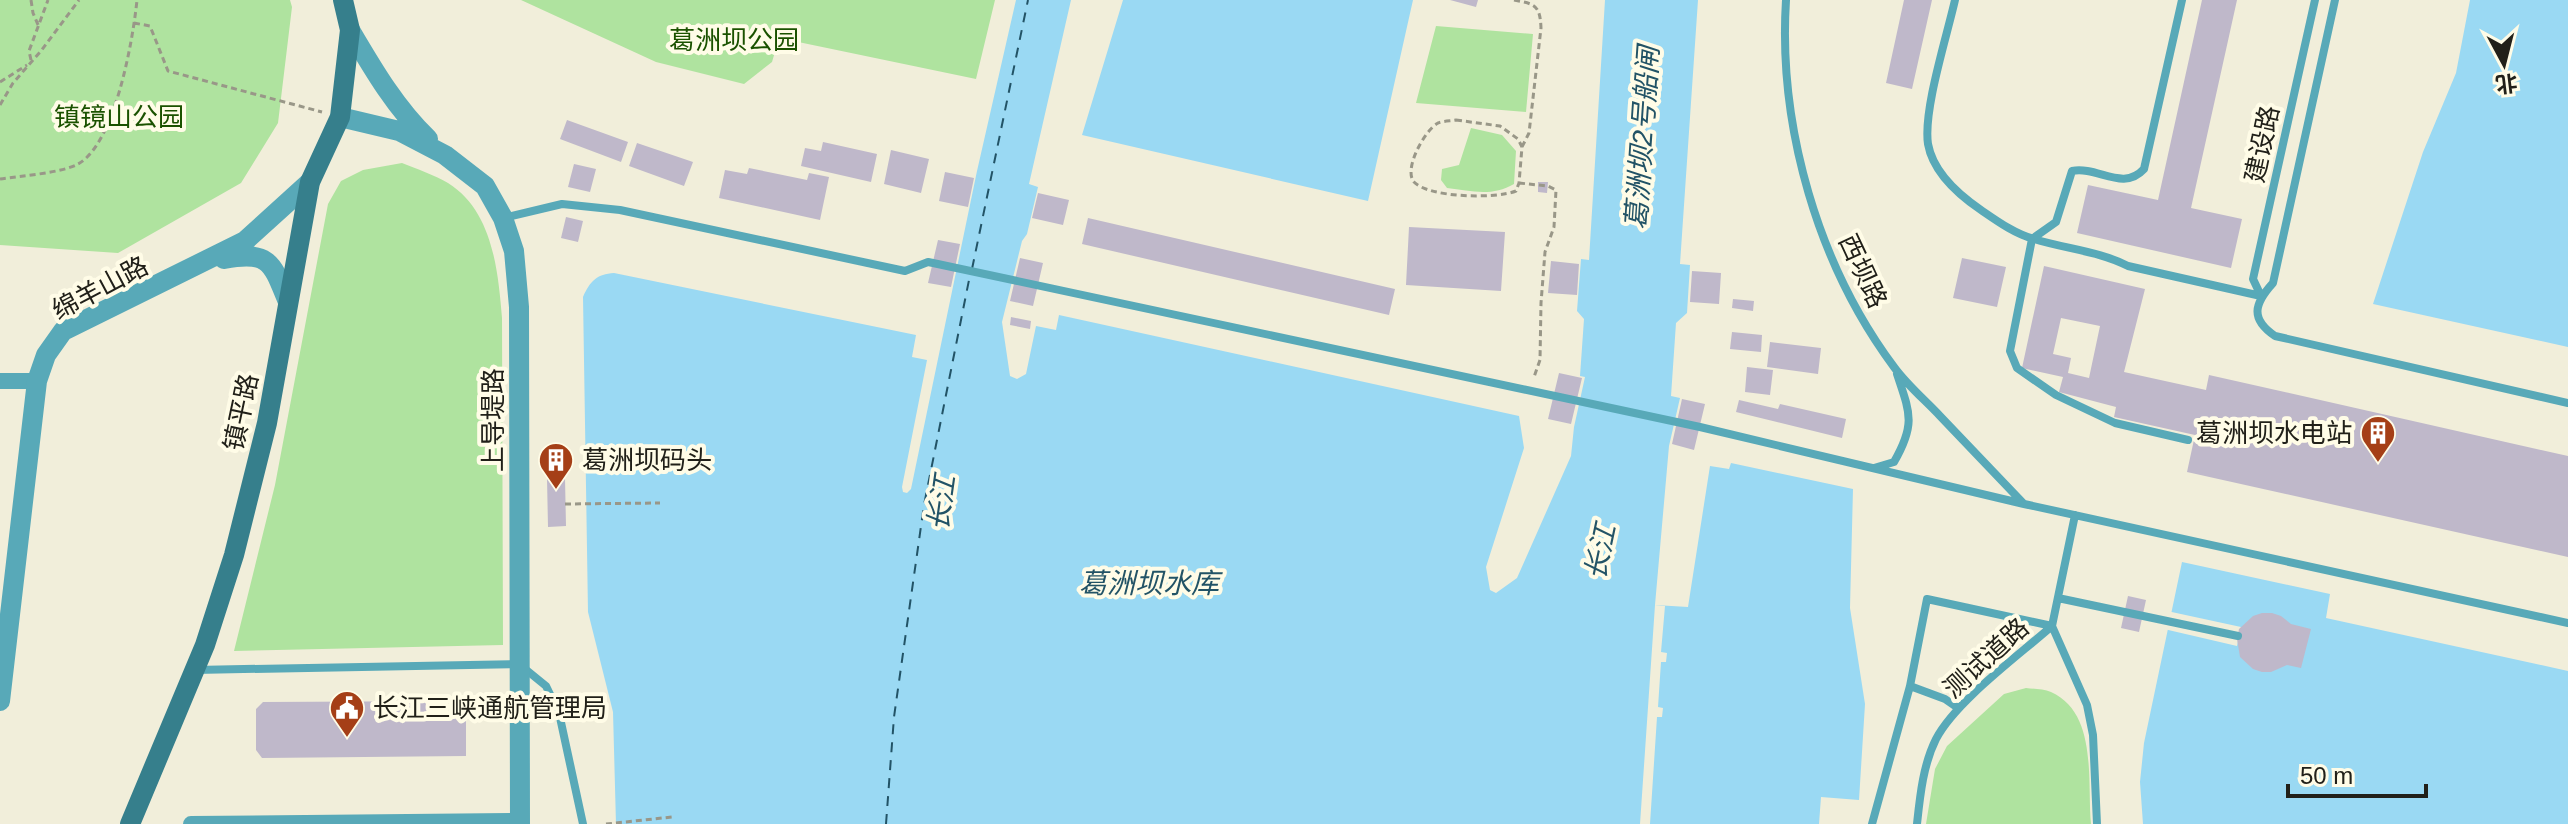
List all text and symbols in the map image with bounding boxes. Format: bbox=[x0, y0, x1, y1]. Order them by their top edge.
north arrow bbox=[2464, 24, 2544, 104]
park label: 葛洲坝公园 bbox=[669, 25, 799, 55]
water label: 葛洲坝2号船闸 bbox=[1621, 42, 1665, 231]
text: 北 bbox=[2494, 70, 2519, 97]
park label: 镇镜山公园 bbox=[54, 102, 184, 132]
street label: 建设路 bbox=[2239, 103, 2285, 185]
street label: 西坝路 bbox=[1833, 229, 1893, 313]
street label: 绵羊山路 bbox=[47, 250, 153, 326]
street label: 上导堤路 bbox=[478, 368, 508, 472]
street label: 镇平路 bbox=[218, 371, 264, 453]
building icon: 葛洲坝水电站 bbox=[2359, 414, 2397, 464]
place label: 葛洲坝水电站 bbox=[2196, 418, 2352, 448]
building icon: 葛洲坝码头 bbox=[537, 441, 575, 491]
place label: 葛洲坝码头 bbox=[582, 445, 712, 475]
water label: 长江 bbox=[922, 470, 961, 533]
water label: 长江 bbox=[1580, 519, 1622, 583]
water label: 葛洲坝水库 bbox=[1079, 568, 1223, 599]
street label: 测试道路 bbox=[1937, 612, 2035, 704]
public building icon: 长江三峡通航管理局 bbox=[328, 689, 366, 739]
place label: 长江三峡通航管理局 bbox=[373, 693, 607, 723]
scale bar bbox=[2288, 748, 2426, 798]
text: 50 m bbox=[2300, 762, 2353, 789]

